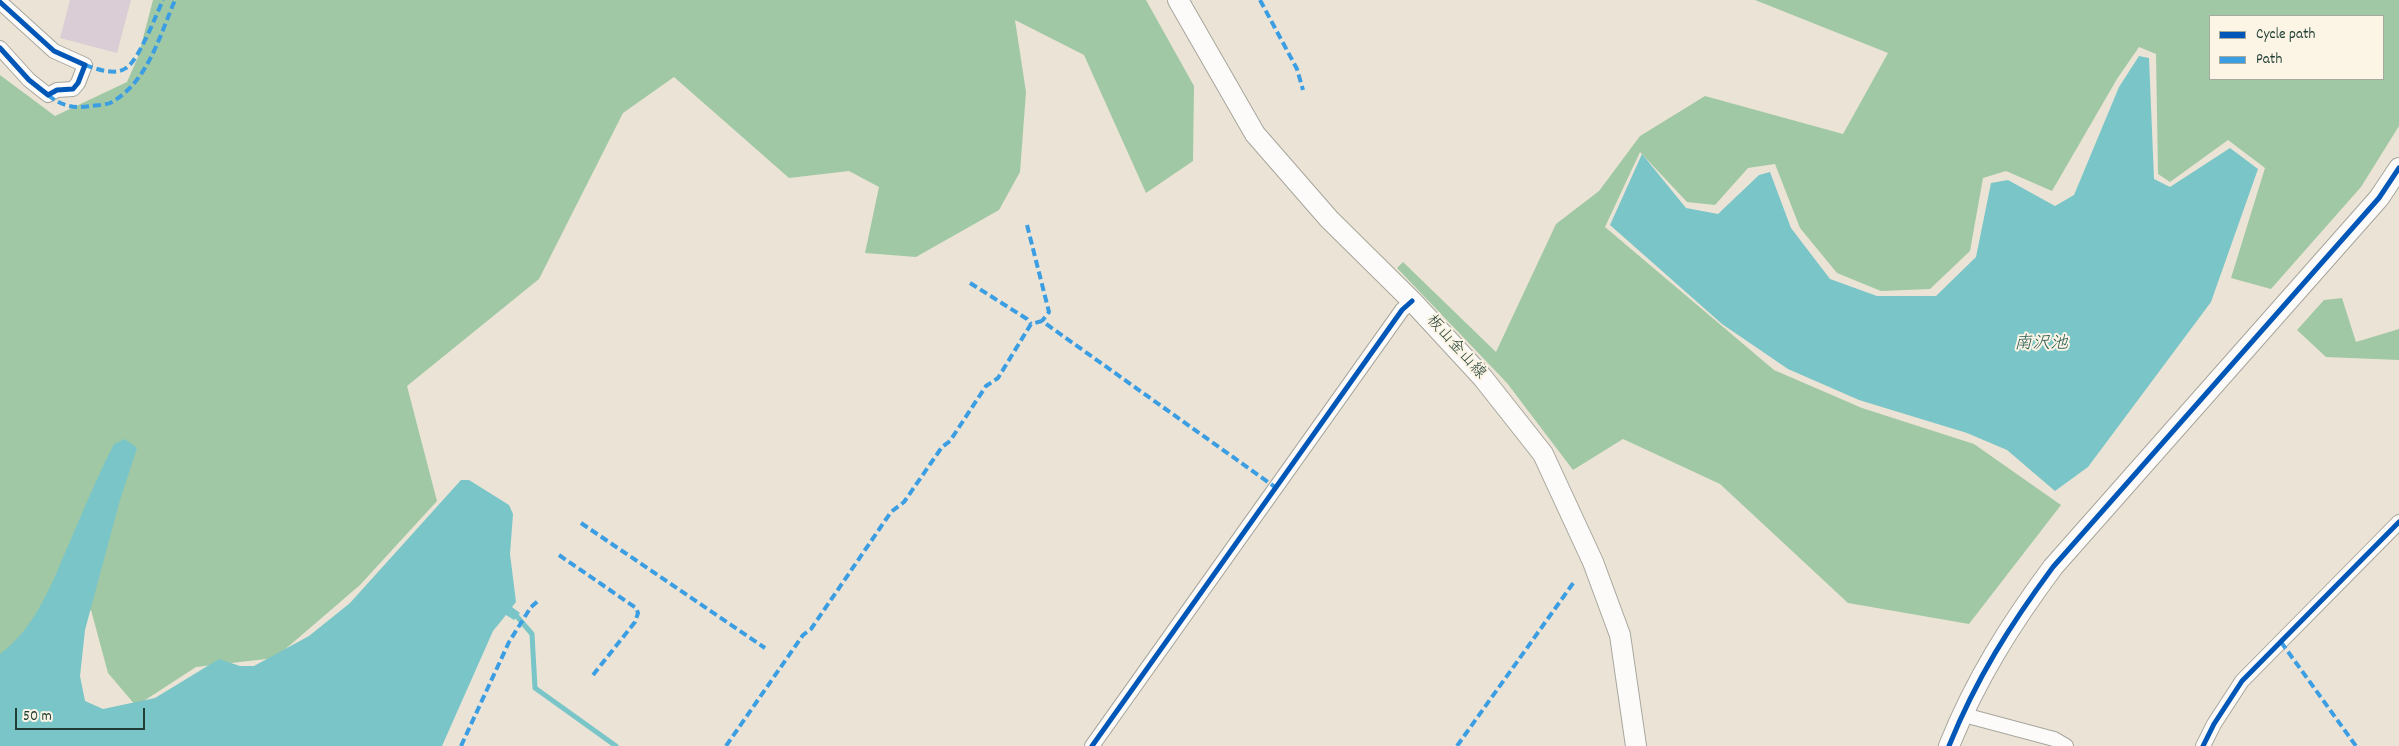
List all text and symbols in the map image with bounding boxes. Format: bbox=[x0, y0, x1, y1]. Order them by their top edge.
legend bbox=[2209, 15, 2384, 80]
text: Cycle path bbox=[2256, 24, 2315, 46]
text: Path bbox=[2256, 49, 2282, 71]
street label: 板山金山線 bbox=[1421, 312, 1489, 384]
water label: 南沢池 bbox=[2014, 335, 2068, 357]
scale bar bbox=[18, 698, 148, 730]
text: 50 m bbox=[23, 706, 52, 728]

